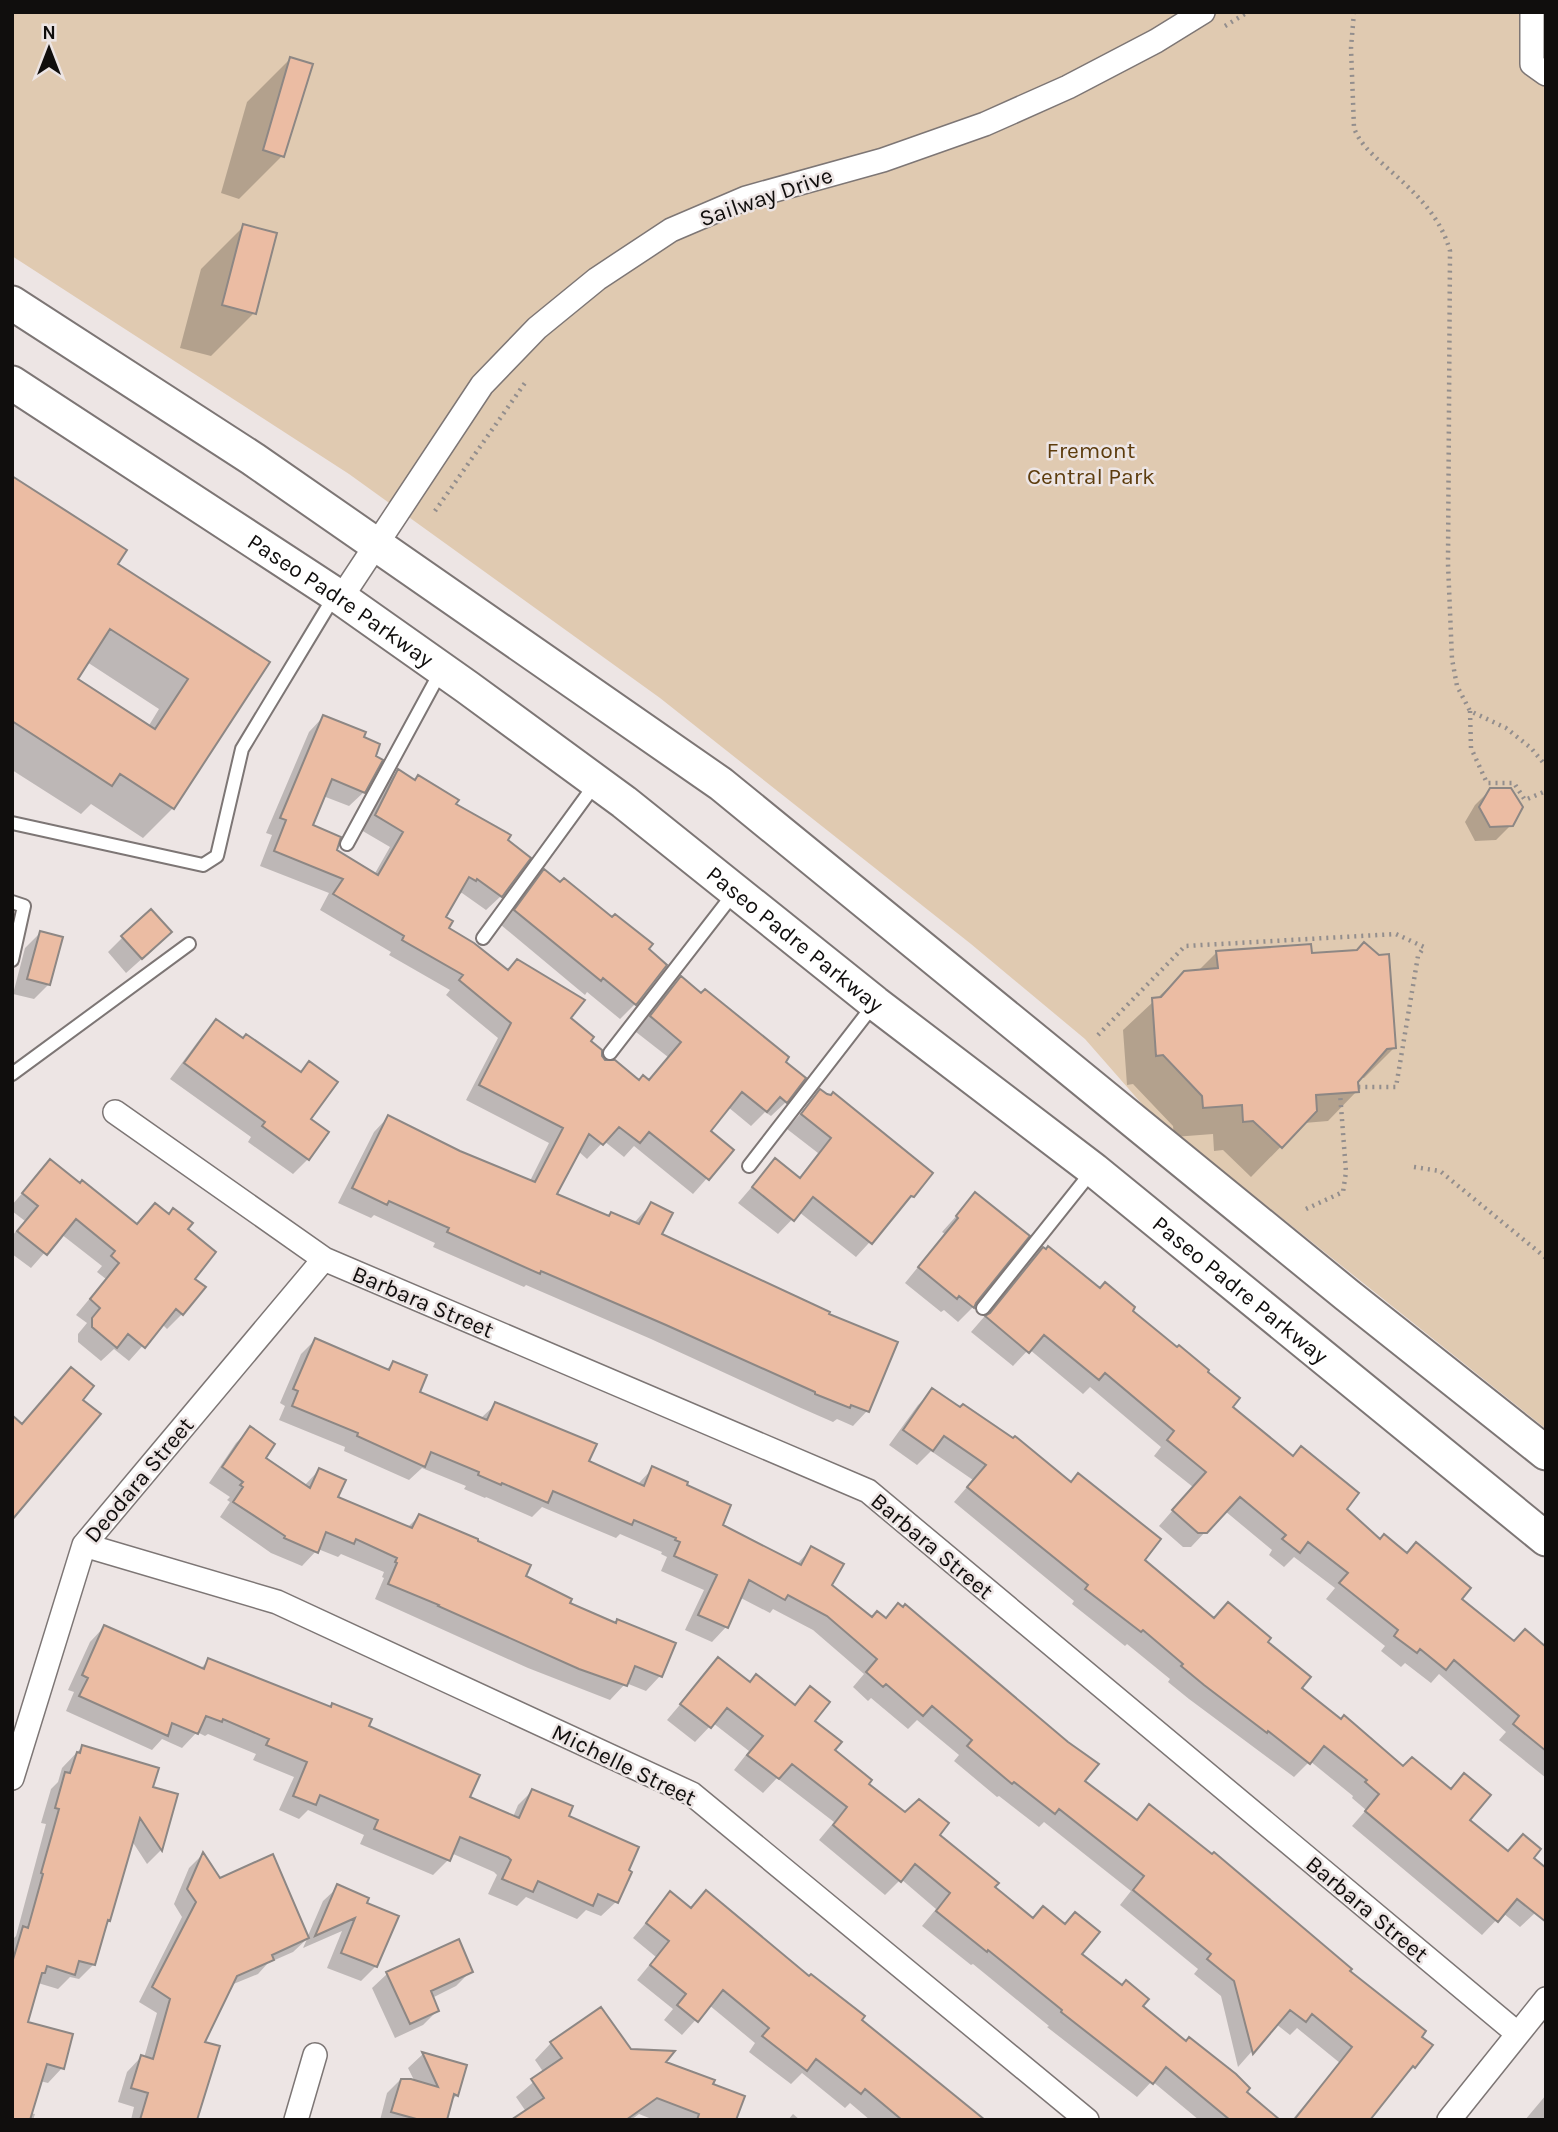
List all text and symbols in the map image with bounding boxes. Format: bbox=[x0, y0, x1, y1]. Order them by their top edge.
north arrow bbox=[14, 14, 84, 84]
text: N bbox=[42, 22, 56, 44]
street label: Sailway Drive bbox=[696, 162, 836, 232]
park label: Fremont Central Park bbox=[1027, 437, 1155, 490]
street label: Paseo Padre Parkway bbox=[243, 527, 439, 673]
street label: Paseo Padre Parkway bbox=[701, 860, 889, 1018]
street label: Paseo Padre Parkway bbox=[1147, 1210, 1334, 1369]
street label: Barbara Street bbox=[348, 1260, 498, 1344]
street label: Deodara Street bbox=[79, 1412, 200, 1548]
street label: Barbara Street bbox=[865, 1487, 999, 1605]
street label: Michelle Street bbox=[547, 1718, 701, 1812]
street label: Barbara Street bbox=[1300, 1850, 1434, 1968]

